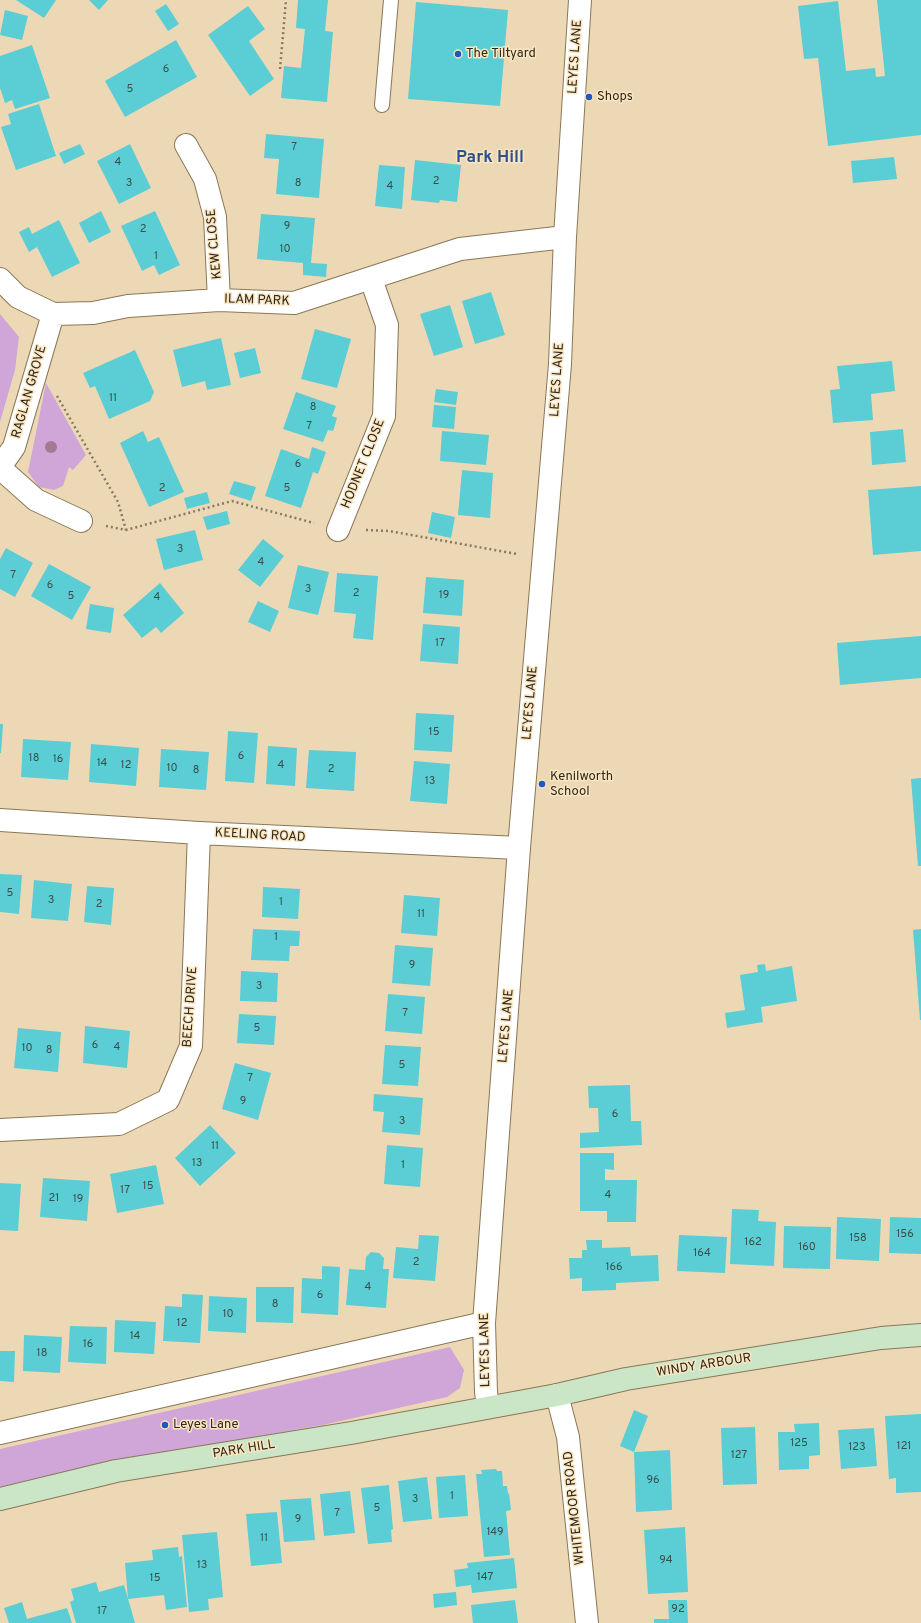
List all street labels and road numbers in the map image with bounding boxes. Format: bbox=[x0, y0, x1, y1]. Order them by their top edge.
street label: LEYES LANE bbox=[566, 19, 586, 95]
street label: KEW CLOSE bbox=[204, 208, 226, 280]
street label: ILAM PARK bbox=[224, 292, 290, 310]
street label: LEYES LANE bbox=[548, 342, 568, 418]
street label: RAGLAN GROVE bbox=[9, 344, 51, 440]
street label: HODNET CLOSE bbox=[339, 417, 389, 511]
street label: LEYES LANE bbox=[520, 665, 542, 741]
street label: KEELING ROAD bbox=[214, 826, 306, 846]
street label: BEECH DRIVE bbox=[180, 966, 202, 1048]
street label: LEYES LANE bbox=[496, 988, 518, 1064]
street label: LEYES LANE bbox=[478, 1313, 494, 1387]
street label: WINDY ARBOUR bbox=[655, 1351, 753, 1381]
street label: PARK HILL bbox=[212, 1437, 276, 1463]
street label: WHITEMOOR ROAD bbox=[561, 1450, 589, 1566]

